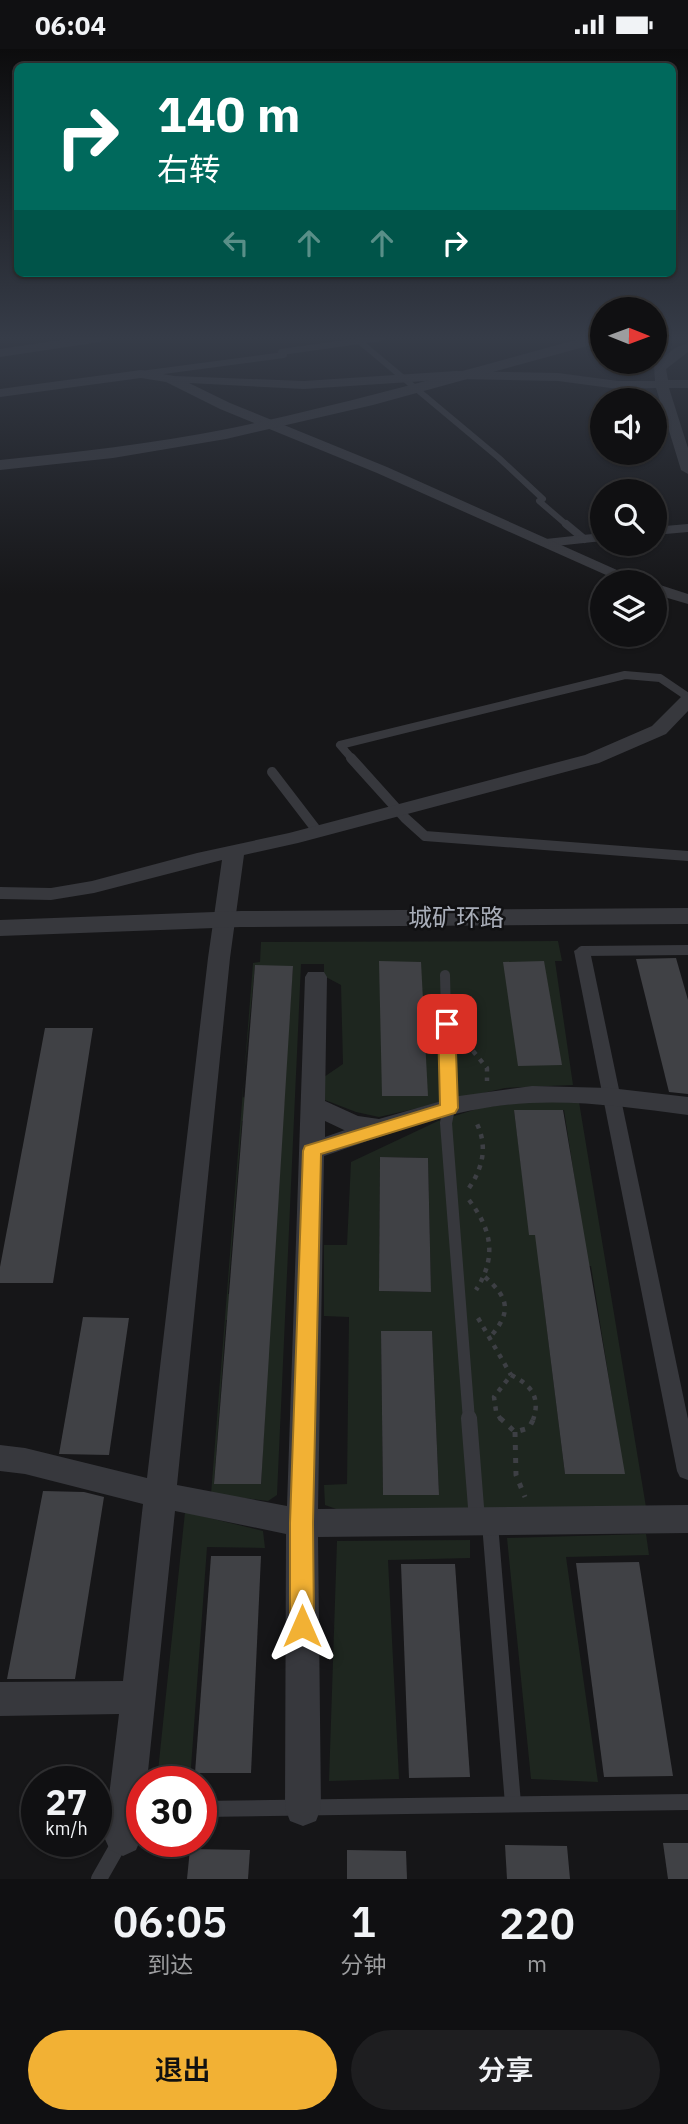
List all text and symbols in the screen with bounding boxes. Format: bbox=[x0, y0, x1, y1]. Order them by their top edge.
text: 06:04 bbox=[35, 8, 106, 42]
text: 140 m bbox=[157, 82, 301, 145]
icon: right bbox=[42, 91, 133, 182]
text: 右转 bbox=[157, 148, 221, 190]
icon: left bbox=[217, 224, 255, 262]
icon: ahead bbox=[290, 224, 328, 262]
icon: ahead bbox=[363, 224, 401, 262]
icon: right bbox=[436, 224, 474, 262]
north arrow bbox=[590, 297, 667, 375]
map controls bbox=[590, 297, 667, 647]
button: sound bbox=[590, 388, 667, 465]
button: search bbox=[590, 479, 667, 556]
button: layers bbox=[590, 570, 667, 647]
street label: 城矿环路 bbox=[408, 901, 504, 933]
pin bbox=[417, 994, 477, 1054]
icon: arrive bbox=[428, 1005, 466, 1043]
position arrow bbox=[265, 1589, 339, 1663]
speed limit sign: 30 bbox=[126, 1766, 217, 1857]
text: 27 bbox=[45, 1779, 88, 1825]
text: km/h bbox=[45, 1817, 88, 1840]
text: 06:05 bbox=[113, 1894, 227, 1949]
text: 1 bbox=[351, 1894, 376, 1949]
text: 220 bbox=[499, 1896, 575, 1951]
text: m bbox=[527, 1948, 547, 1978]
text: 到达 bbox=[147, 1949, 193, 1979]
text: 分钟 bbox=[340, 1949, 386, 1979]
button: 退出 bbox=[28, 2030, 337, 2110]
button: 分享 bbox=[351, 2030, 660, 2110]

